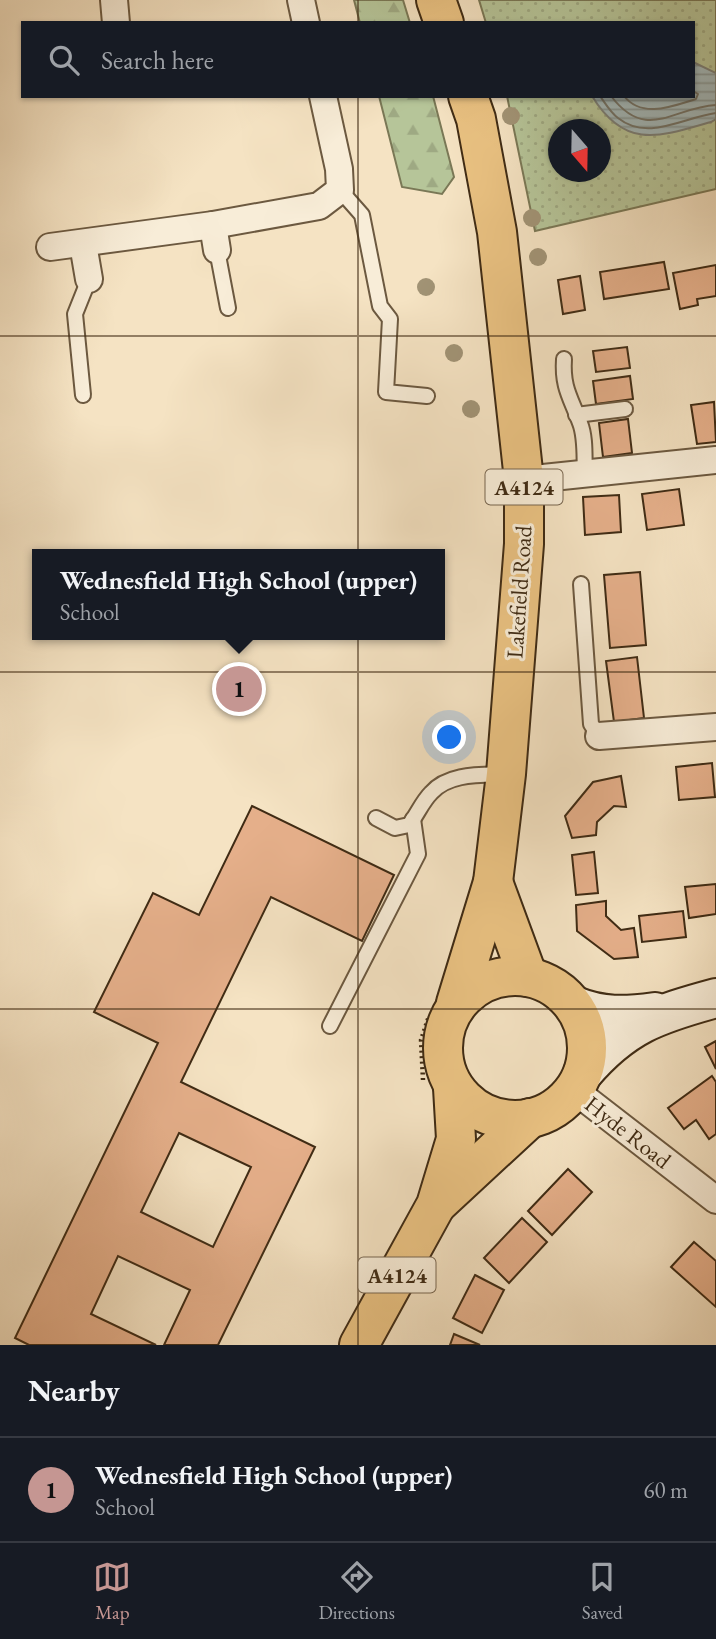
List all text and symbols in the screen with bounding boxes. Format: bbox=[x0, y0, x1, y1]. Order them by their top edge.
search box bbox=[21, 21, 695, 98]
icon: search bbox=[45, 41, 83, 79]
text: Search here bbox=[101, 43, 214, 77]
north arrow bbox=[548, 119, 611, 182]
road number: A4124 bbox=[486, 470, 562, 504]
street label: Lakefield Road bbox=[499, 524, 539, 659]
popup bbox=[32, 549, 445, 640]
text: Wednesfield High School (upper) bbox=[60, 563, 417, 597]
text: School bbox=[60, 597, 120, 627]
pin: 1 bbox=[216, 663, 262, 715]
your location bbox=[432, 720, 466, 754]
street label: Hyde Road bbox=[579, 1089, 677, 1175]
road number: A4124 bbox=[358, 1258, 436, 1292]
text: Nearby bbox=[28, 1371, 120, 1410]
text: Wednesfield High School (upper) bbox=[95, 1458, 452, 1492]
text: 1 bbox=[45, 1475, 57, 1505]
text: 60 m bbox=[643, 1475, 688, 1505]
text: School bbox=[95, 1492, 155, 1522]
tab: Map bbox=[93, 1558, 131, 1625]
tab: Directions bbox=[318, 1558, 395, 1625]
tab: Saved bbox=[582, 1558, 623, 1625]

